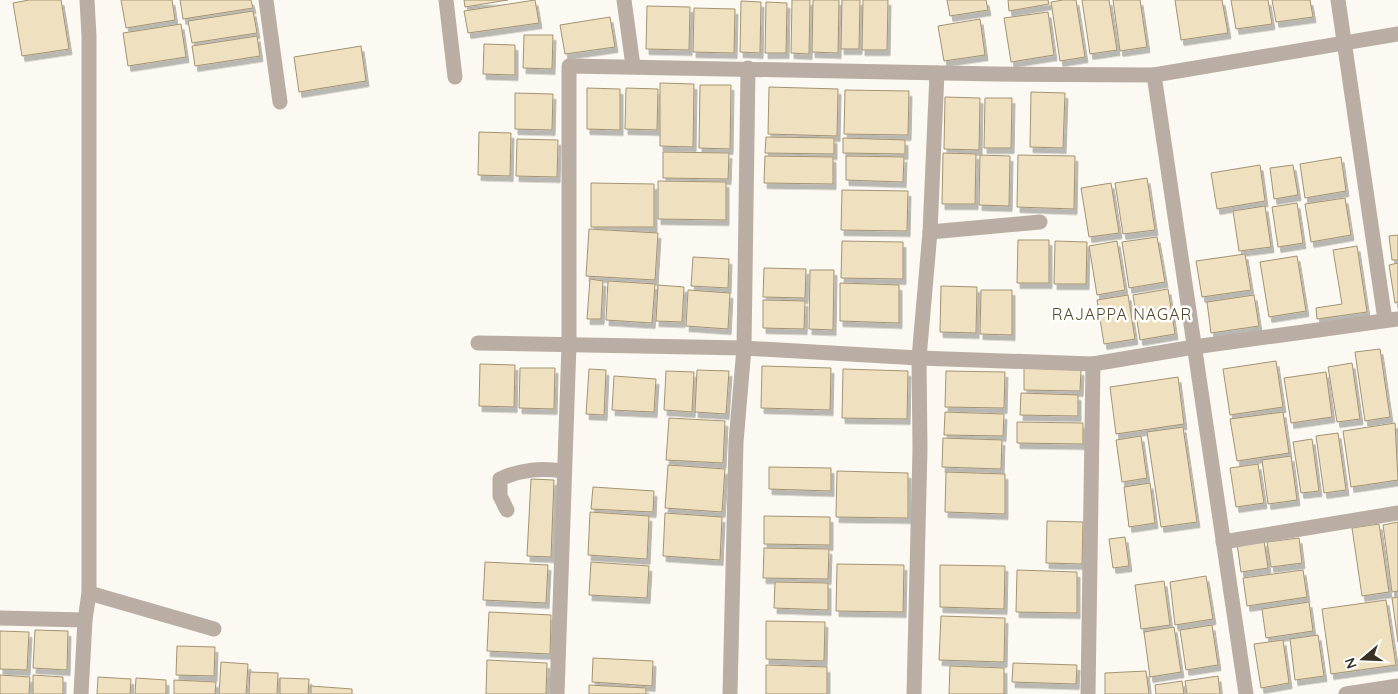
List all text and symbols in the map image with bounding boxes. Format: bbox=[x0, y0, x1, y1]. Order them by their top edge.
district label: RAJAPPA NAGAR bbox=[1052, 304, 1192, 324]
north arrow bbox=[1338, 634, 1388, 684]
text: N bbox=[1341, 655, 1361, 671]

